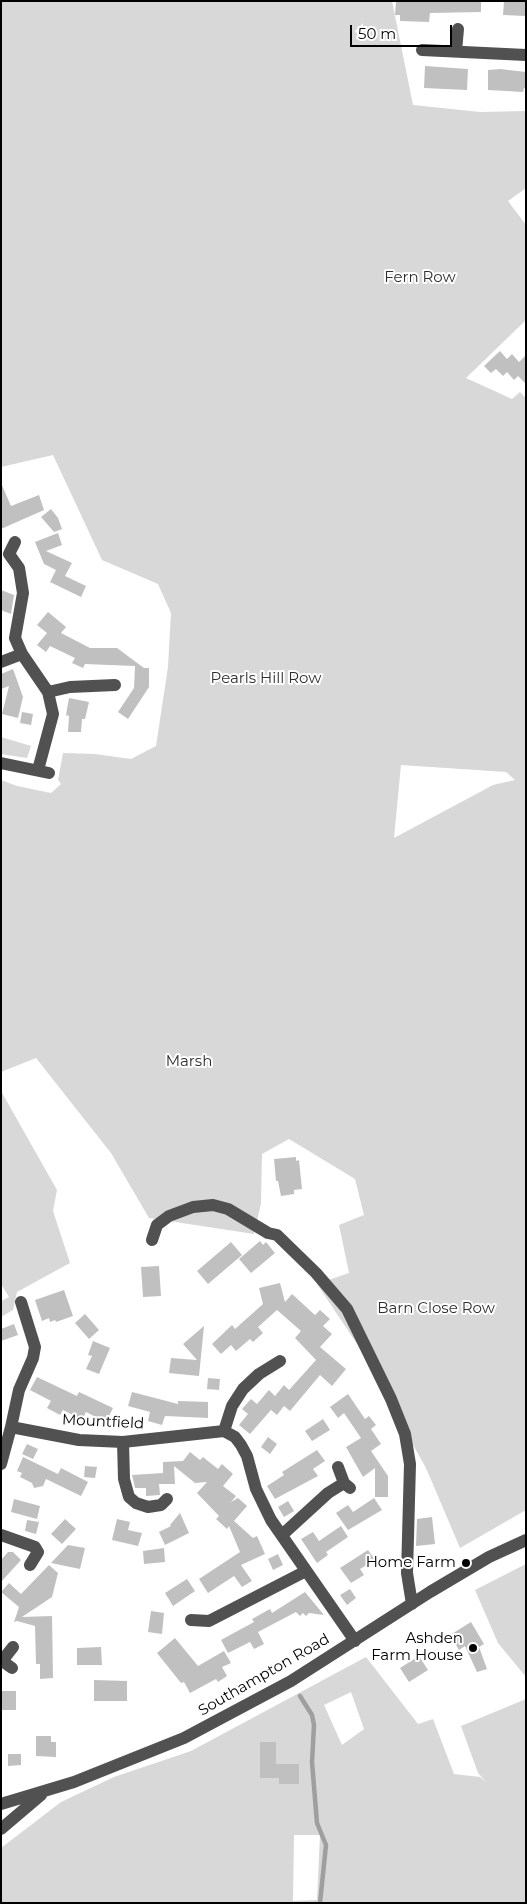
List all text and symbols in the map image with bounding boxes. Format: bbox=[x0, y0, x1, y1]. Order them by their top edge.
scale bar bbox=[352, 15, 454, 47]
text: 50 m bbox=[358, 24, 396, 43]
park label: Fern Row bbox=[384, 269, 456, 287]
park label: Pearls Hill Row bbox=[211, 670, 321, 688]
park label: Marsh bbox=[166, 1053, 212, 1071]
park label: Barn Close Row bbox=[377, 1300, 495, 1318]
street label: Mountfield bbox=[61, 1411, 145, 1433]
place label: Home Farm bbox=[366, 1554, 456, 1572]
marker: Home Farm bbox=[460, 1557, 472, 1569]
street label: Southampton Road bbox=[195, 1630, 333, 1720]
place label: Ashden Farm House bbox=[371, 1630, 463, 1665]
marker: Ashden Farm House bbox=[467, 1642, 479, 1654]

